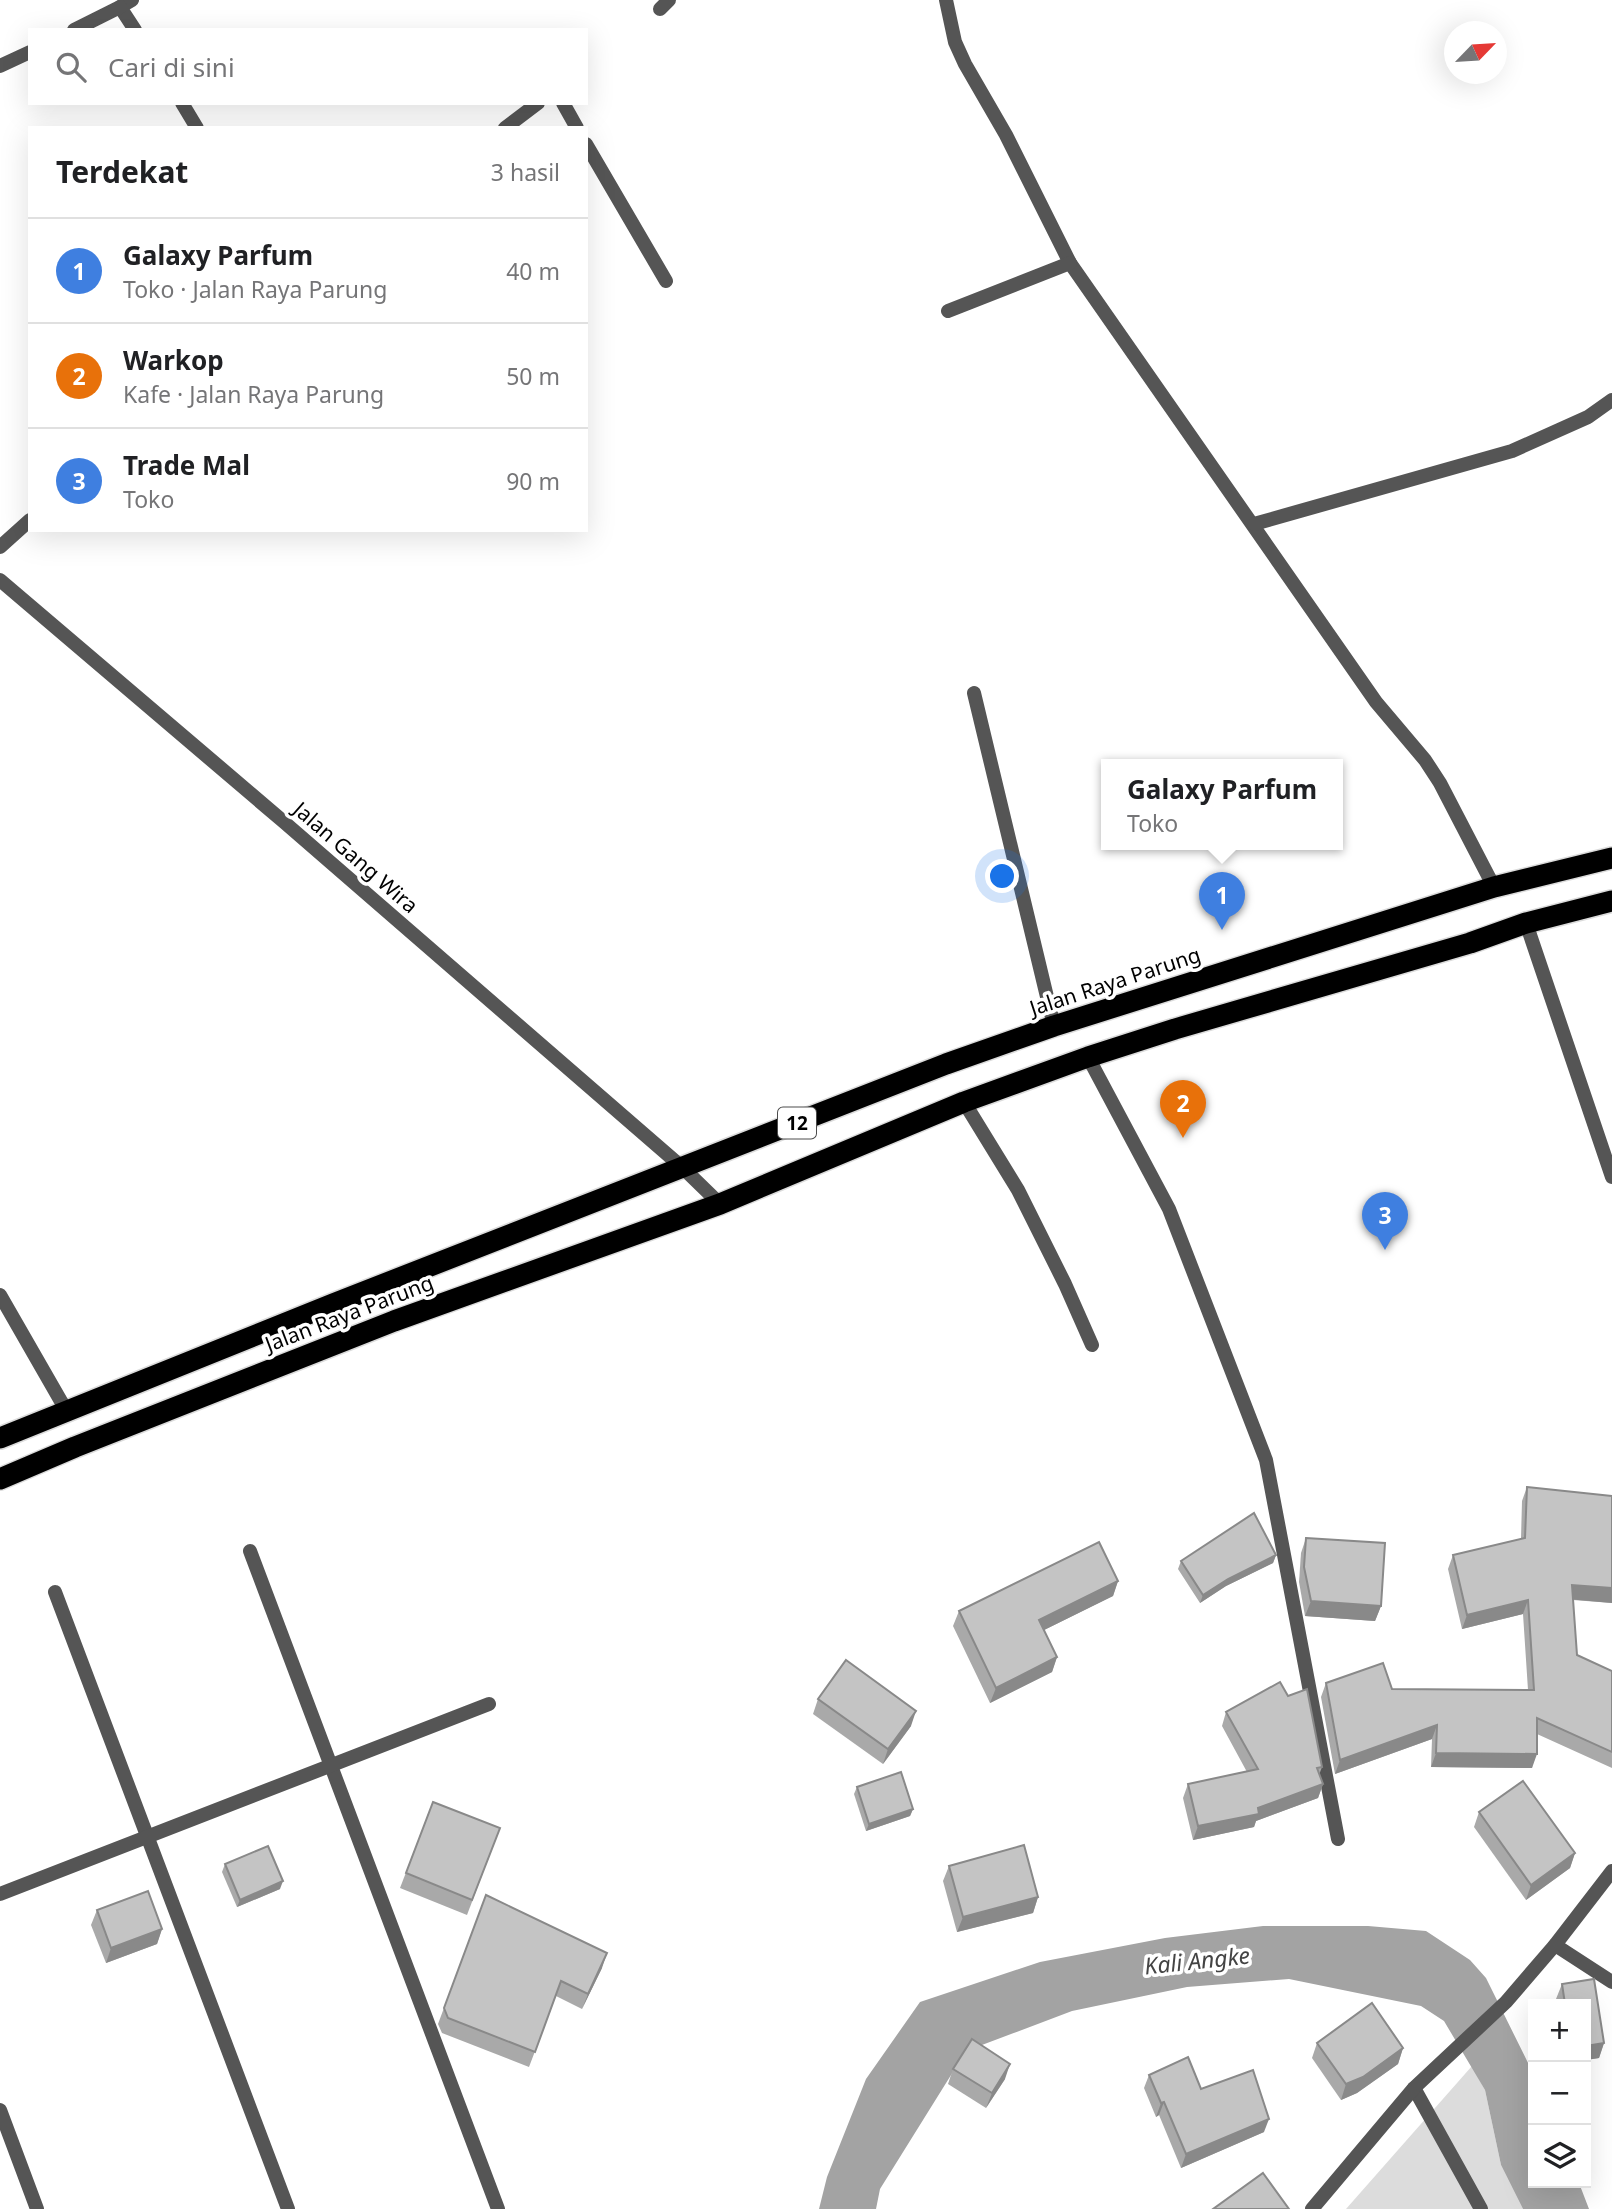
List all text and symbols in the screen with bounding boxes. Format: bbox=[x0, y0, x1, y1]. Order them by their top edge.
north arrow bbox=[1444, 21, 1507, 84]
search box bbox=[28, 28, 588, 105]
icon: search bbox=[52, 48, 90, 86]
text: Cari di sini bbox=[108, 49, 235, 85]
text: Terdekat bbox=[56, 151, 188, 192]
text: 3 hasil bbox=[491, 156, 560, 188]
text: Galaxy Parfum bbox=[123, 237, 313, 273]
text: 1 bbox=[72, 255, 86, 287]
text: 40 m bbox=[506, 255, 560, 287]
text: Toko · Jalan Raya Parung bbox=[123, 273, 387, 305]
text: Warkop bbox=[123, 342, 224, 378]
text: 2 bbox=[72, 360, 86, 392]
text: 50 m bbox=[506, 360, 560, 392]
text: Kafe · Jalan Raya Parung bbox=[123, 378, 384, 410]
text: Trade Mal bbox=[123, 447, 250, 483]
text: 3 bbox=[72, 465, 86, 497]
text: 90 m bbox=[506, 465, 560, 497]
text: Toko bbox=[123, 483, 174, 515]
popup bbox=[1101, 759, 1343, 850]
text: Galaxy Parfum bbox=[1127, 771, 1317, 807]
street label: Jalan Gang Wira bbox=[286, 794, 424, 919]
text: Toko bbox=[1127, 807, 1178, 839]
your location bbox=[985, 859, 1019, 893]
pin: 1 bbox=[1199, 872, 1245, 930]
street label: Jalan Raya Parung bbox=[1024, 940, 1204, 1022]
pin: 2 bbox=[1160, 1080, 1206, 1138]
road number: 12 bbox=[778, 1107, 816, 1138]
pin: 3 bbox=[1362, 1192, 1408, 1250]
street label: Jalan Raya Parung bbox=[259, 1268, 437, 1359]
water label: Kali Angke bbox=[1143, 1939, 1251, 1981]
map controls bbox=[1528, 1999, 1591, 2188]
button: + bbox=[1528, 1999, 1591, 2062]
button: − bbox=[1528, 2062, 1591, 2125]
button: layers bbox=[1528, 2125, 1591, 2188]

